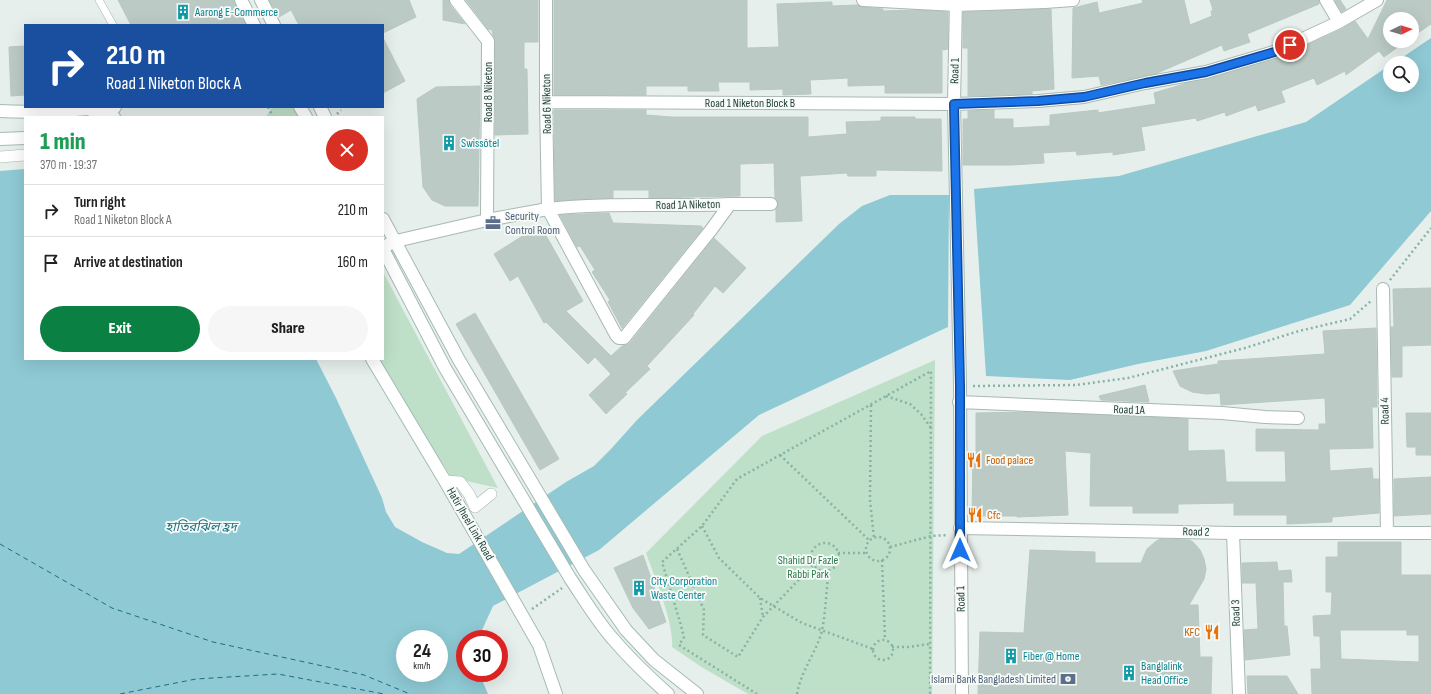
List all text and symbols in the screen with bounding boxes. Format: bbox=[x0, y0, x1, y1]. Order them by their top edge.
building icon: Aarong E-Commerce bbox=[174, 3, 192, 21]
place label: Aarong E-Commerce bbox=[194, 5, 278, 20]
north arrow bbox=[1383, 12, 1419, 48]
map controls bbox=[1383, 12, 1419, 92]
pin bbox=[1273, 28, 1307, 62]
icon: arrive bbox=[1279, 34, 1301, 56]
text: 210 m bbox=[106, 39, 166, 72]
icon: right bbox=[40, 40, 92, 92]
button: search bbox=[1383, 56, 1419, 92]
street label: Road 1 bbox=[947, 57, 963, 84]
street label: Road 8 Niketon bbox=[481, 62, 496, 122]
text: Road 1 Niketon Block A bbox=[106, 73, 241, 94]
street label: Road 6 Niketon bbox=[539, 74, 555, 134]
street label: Road 1 Niketon Block B bbox=[705, 96, 795, 111]
text: 1 min bbox=[40, 127, 86, 156]
button: close bbox=[326, 129, 368, 171]
building icon: Swissôtel bbox=[440, 134, 458, 152]
place label: Swissôtel bbox=[461, 136, 499, 151]
text: 370 m · 19:37 bbox=[40, 157, 97, 173]
text: Turn right bbox=[74, 193, 126, 212]
street label: Road 1A Niketon bbox=[656, 197, 720, 213]
icon: right bbox=[40, 200, 62, 222]
text: 210 m bbox=[338, 201, 368, 220]
place label: Security Control Room bbox=[505, 209, 560, 238]
text: Road 1 Niketon Block A bbox=[74, 212, 172, 228]
office icon: Security Control Room bbox=[484, 214, 502, 232]
icon: arrive bbox=[40, 252, 62, 274]
text: Arrive at destination bbox=[74, 253, 183, 272]
text: 160 m bbox=[337, 253, 368, 272]
button: Exit bbox=[40, 306, 200, 352]
button: Share bbox=[208, 306, 368, 352]
street label: Road 4 bbox=[1377, 397, 1393, 425]
street label: Road 1A bbox=[1113, 402, 1146, 418]
restaurant icon: Food palace bbox=[965, 451, 983, 469]
place label: Food palace bbox=[986, 453, 1033, 468]
street label: Hatir Jheel Link Road bbox=[443, 485, 497, 563]
restaurant icon: Cfc bbox=[966, 506, 984, 524]
place label: Cfc bbox=[987, 508, 1001, 523]
water label: হাতিরঝিল হ্রদ bbox=[165, 519, 239, 535]
street label: Road 2 bbox=[1182, 524, 1210, 540]
position arrow bbox=[939, 529, 981, 571]
park label: Shahid Dr Fazle Rabbi Park bbox=[778, 553, 839, 582]
place label: City Corporation Waste Center bbox=[651, 574, 717, 603]
building icon: City Corporation Waste Center bbox=[630, 579, 648, 597]
street label: Road 1 bbox=[953, 585, 969, 612]
street label: Road 3 bbox=[1228, 599, 1244, 627]
restaurant icon: KFC bbox=[1203, 623, 1221, 641]
place label: KFC bbox=[1184, 625, 1200, 640]
speed limit sign: 30 bbox=[456, 630, 508, 682]
text: 24 bbox=[413, 639, 431, 663]
building icon: Fiber @ Home bbox=[1002, 647, 1020, 665]
place label: Fiber @ Home bbox=[1023, 649, 1080, 664]
place label: Banglalink Head Office bbox=[1141, 659, 1188, 688]
text: km/h bbox=[413, 660, 431, 672]
building icon: Banglalink Head Office bbox=[1120, 664, 1138, 682]
bank icon: Islami Bank Bangladesh Limited bbox=[1059, 670, 1077, 688]
place label: Islami Bank Bangladesh Limited bbox=[931, 672, 1056, 687]

